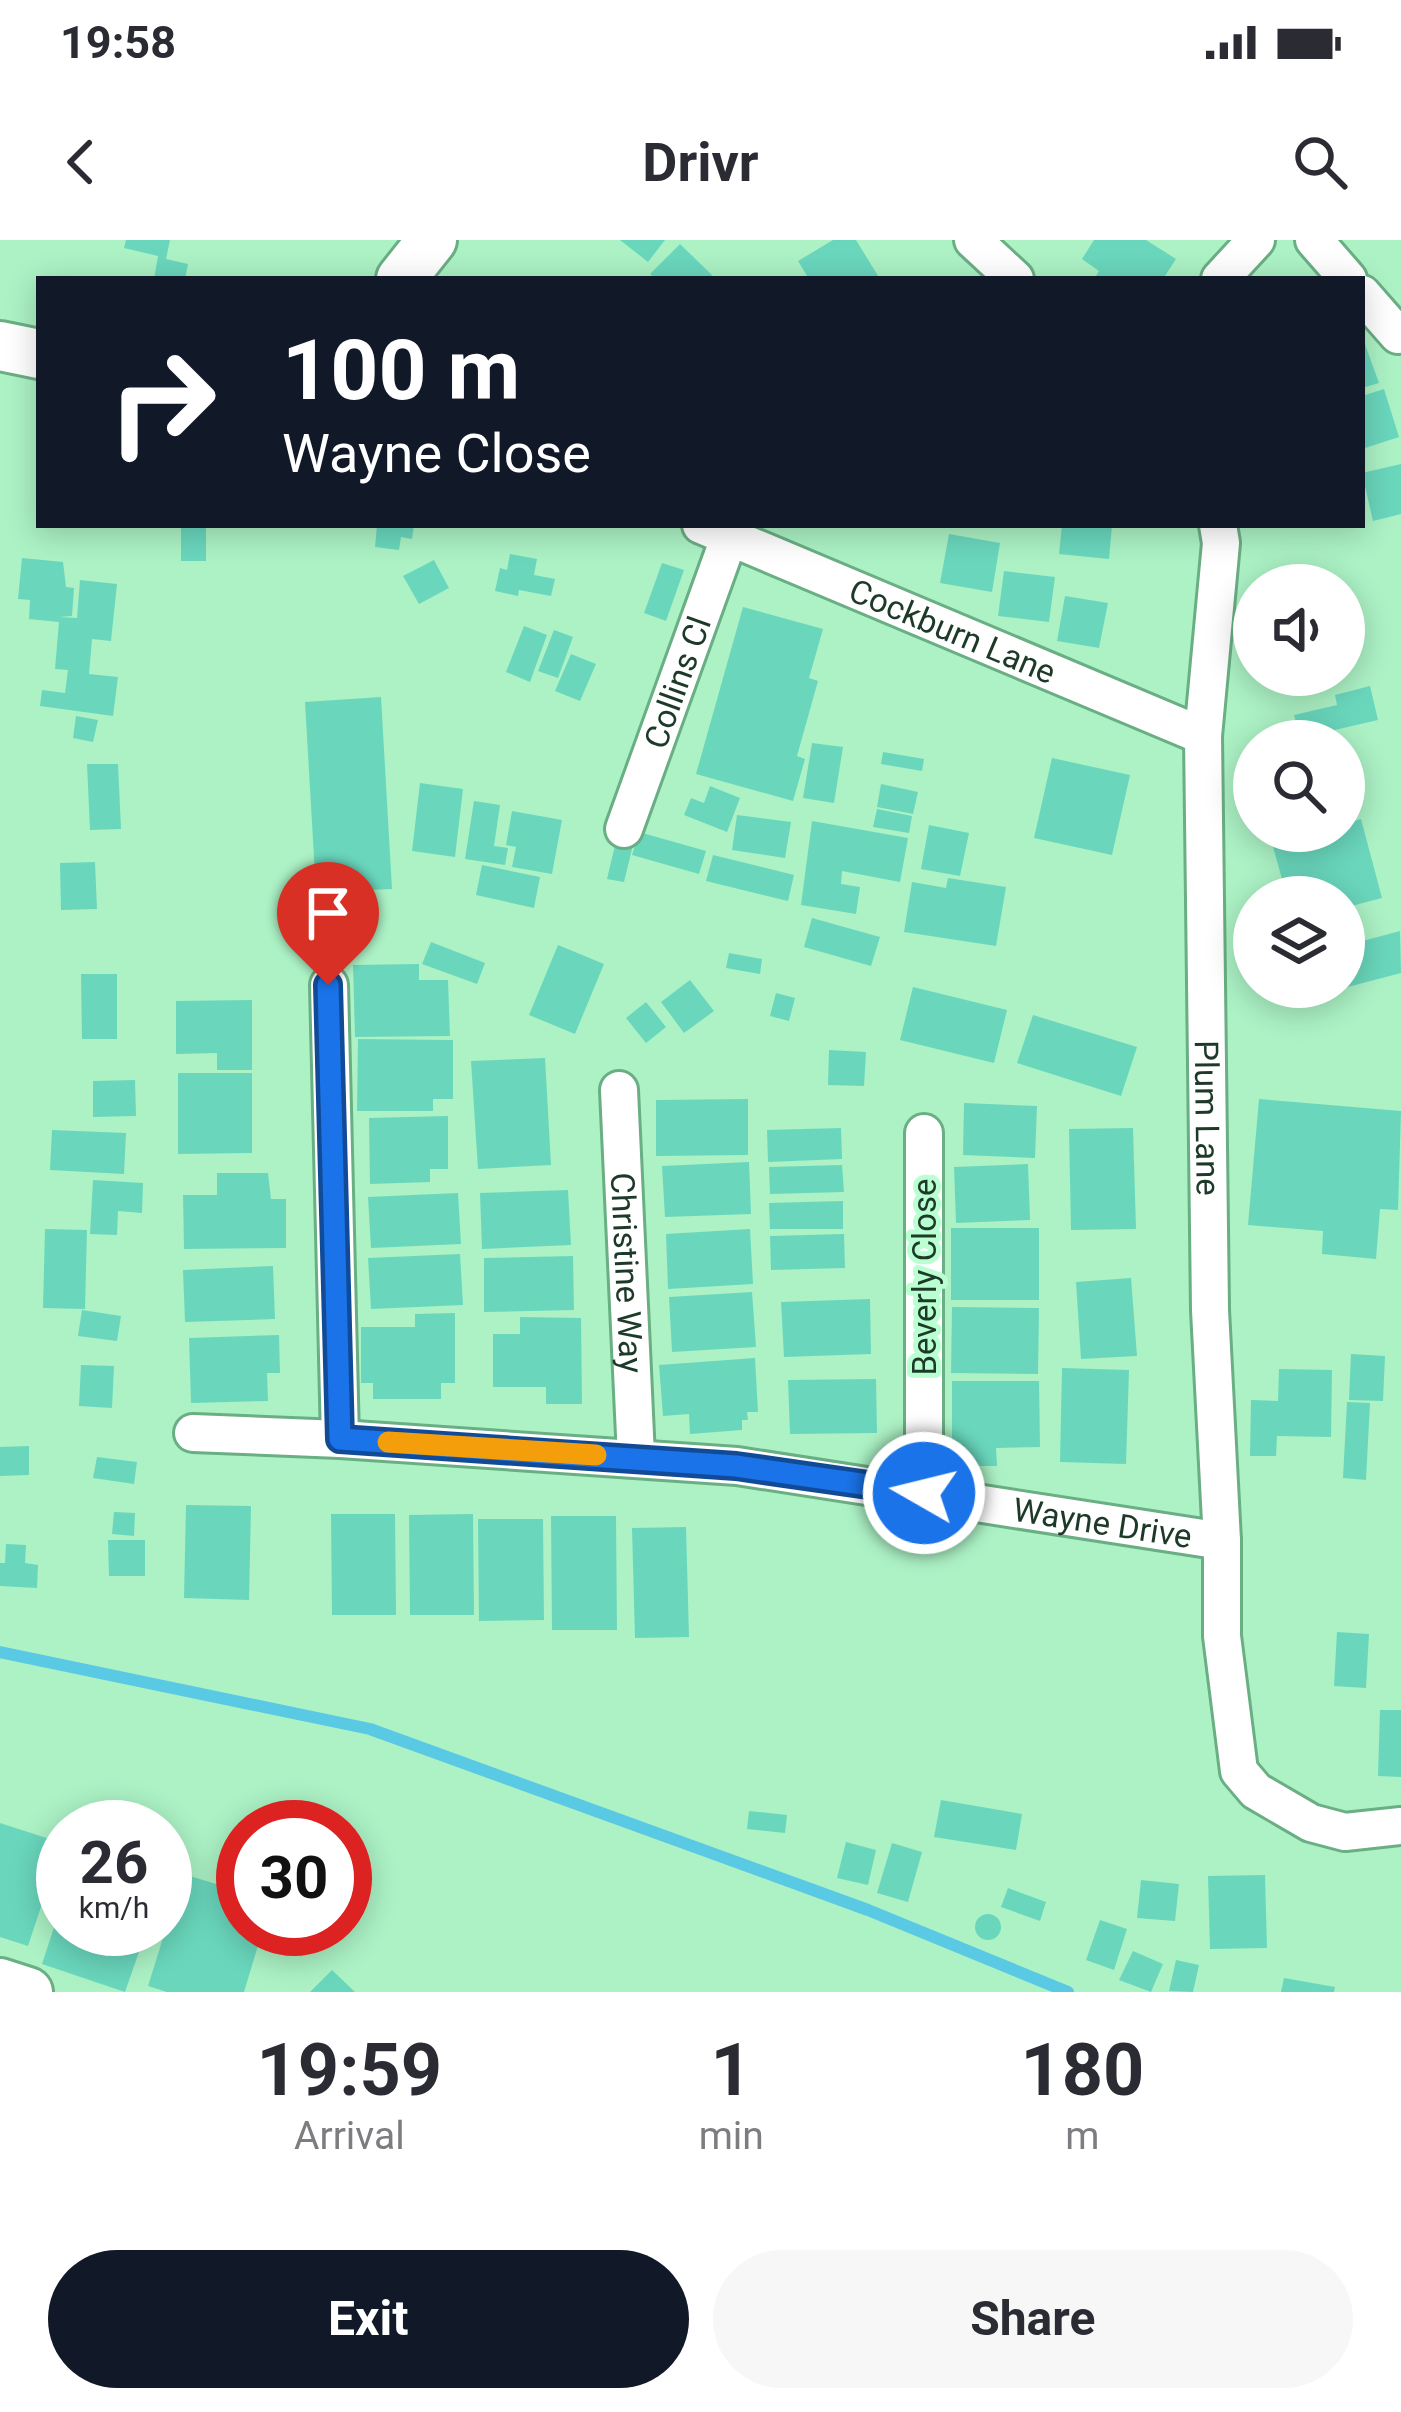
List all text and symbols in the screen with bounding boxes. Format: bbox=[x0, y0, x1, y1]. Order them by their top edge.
text: 19:58 bbox=[60, 16, 176, 69]
icon: back bbox=[48, 129, 114, 195]
icon: search bbox=[1287, 129, 1353, 195]
text: Drivr bbox=[642, 131, 759, 194]
text: 100 m bbox=[282, 321, 520, 420]
icon: right bbox=[84, 324, 240, 480]
text: Wayne Close bbox=[282, 422, 591, 485]
map controls bbox=[1233, 564, 1365, 1008]
button: sound bbox=[1233, 564, 1365, 696]
street label: Cockburn Lane bbox=[843, 571, 1062, 692]
street label: Collins Cl bbox=[636, 611, 719, 754]
button: search bbox=[1233, 720, 1365, 852]
pin bbox=[277, 862, 379, 985]
button: layers bbox=[1233, 876, 1365, 1008]
icon: arrive bbox=[295, 880, 361, 946]
street label: Plum Lane bbox=[1187, 1040, 1228, 1196]
street label: Christine Way bbox=[603, 1172, 651, 1374]
street label: Beverly Close bbox=[905, 1179, 944, 1376]
position arrow bbox=[861, 1430, 987, 1556]
street label: Wayne Drive bbox=[1011, 1490, 1195, 1556]
speed limit sign: 30 bbox=[216, 1800, 372, 1956]
text: 26 bbox=[80, 1827, 148, 1898]
text: km/h bbox=[79, 1890, 149, 1925]
text: 19:59 bbox=[257, 2028, 442, 2113]
text: 1 bbox=[711, 2028, 752, 2113]
text: 180 bbox=[1020, 2028, 1144, 2113]
text: Arrival bbox=[294, 2113, 405, 2159]
text: min bbox=[699, 2113, 764, 2159]
text: m bbox=[1065, 2113, 1100, 2159]
button: Exit bbox=[48, 2250, 689, 2388]
button: Share bbox=[713, 2250, 1353, 2388]

